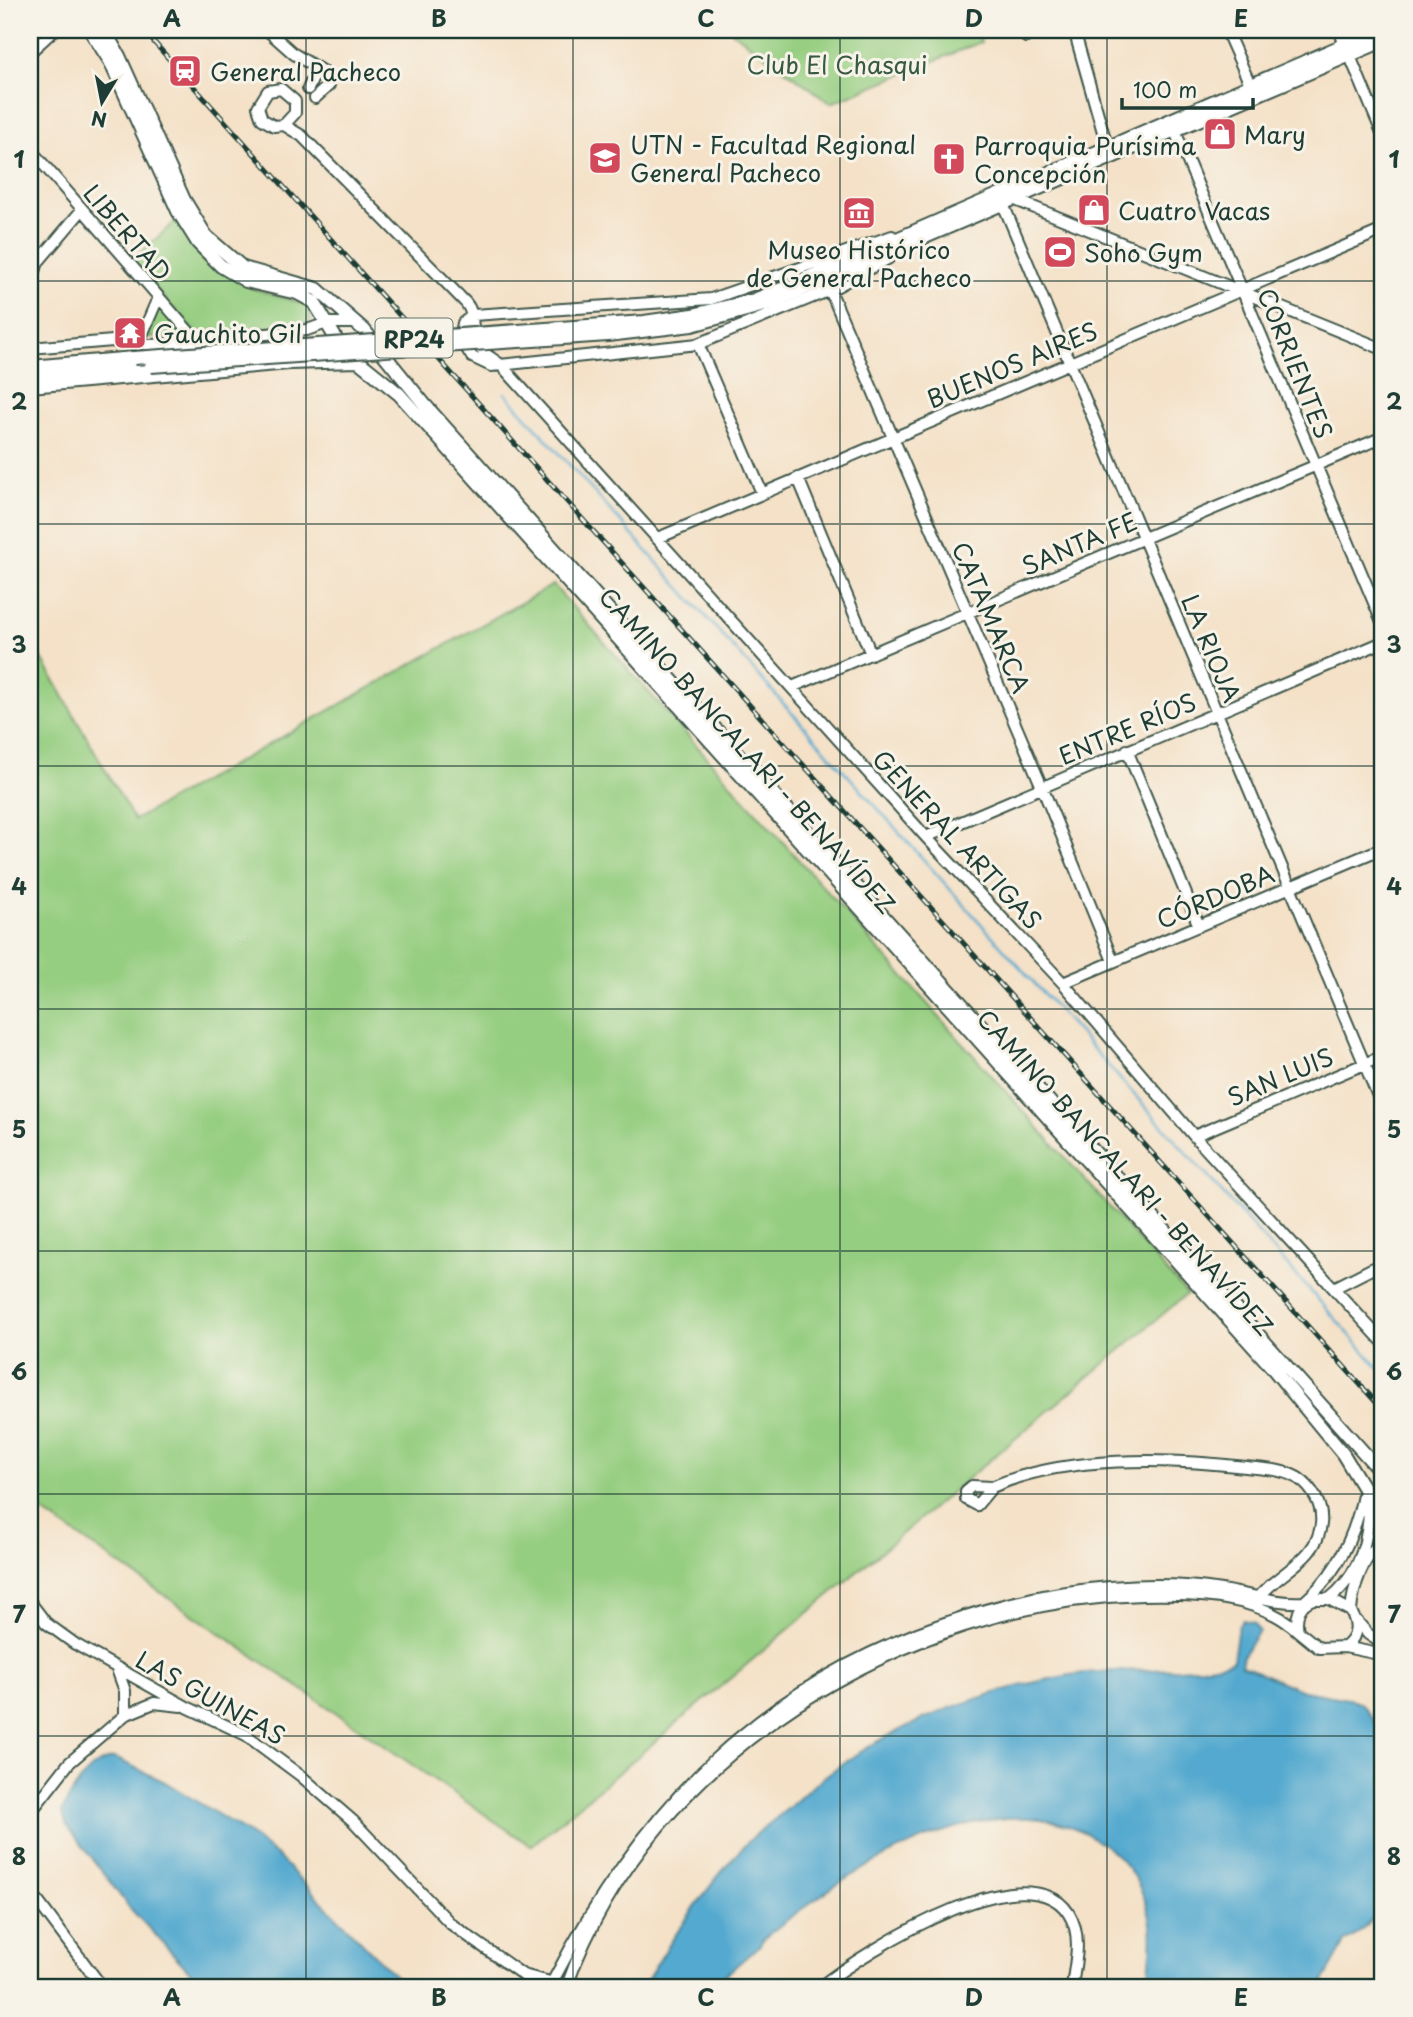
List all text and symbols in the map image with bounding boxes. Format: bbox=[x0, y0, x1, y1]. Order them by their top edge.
text: A bbox=[163, 0, 181, 35]
text: B bbox=[431, 0, 447, 35]
text: C bbox=[697, 0, 715, 35]
text: D bbox=[965, 0, 983, 35]
text: E bbox=[1234, 0, 1248, 35]
park label: Club El Chasqui bbox=[746, 46, 928, 82]
station icon: General Pacheco bbox=[166, 52, 204, 90]
place label: General Pacheco bbox=[210, 53, 401, 89]
north arrow bbox=[66, 66, 136, 136]
scale bar bbox=[1122, 66, 1254, 110]
text: 100 m bbox=[1133, 73, 1197, 105]
text: N bbox=[89, 105, 109, 135]
shop icon: Mary bbox=[1201, 115, 1239, 153]
place label: Mary bbox=[1244, 116, 1306, 152]
place label: UTN - Facultad Regional General Pacheco bbox=[630, 126, 916, 190]
place label: Parroquia Purísima Concepción bbox=[974, 127, 1196, 191]
school or university icon: UTN - Facultad Regional General Pacheco bbox=[586, 139, 624, 177]
church icon: Parroquia Purísima Concepción bbox=[930, 140, 968, 178]
text: 1 bbox=[14, 141, 25, 176]
text: 1 bbox=[1389, 141, 1400, 176]
street label: LIBERTAD bbox=[76, 176, 180, 288]
shop icon: Cuatro Vacas bbox=[1075, 191, 1113, 229]
place label: Cuatro Vacas bbox=[1118, 192, 1270, 228]
museum icon: Museo Histórico de General Pacheco bbox=[840, 194, 878, 232]
place label: Museo Histórico de General Pacheco bbox=[746, 231, 972, 295]
sports icon: Soho Gym bbox=[1041, 233, 1079, 271]
place label: Soho Gym bbox=[1084, 234, 1203, 270]
street label: CORRIENTES bbox=[1249, 282, 1343, 444]
street label: BUENOS AIRES bbox=[921, 312, 1103, 416]
temple icon: Gauchito Gil bbox=[111, 314, 149, 352]
place label: Gauchito Gil bbox=[154, 315, 302, 351]
road number: RP24 bbox=[376, 318, 452, 358]
text: 2 bbox=[11, 383, 27, 418]
text: 2 bbox=[1386, 383, 1402, 418]
street label: SANTA FE bbox=[1015, 502, 1143, 584]
street label: CATAMARCA bbox=[944, 536, 1040, 698]
street label: CAMINO BANCALARI - BENAVÍDEZ bbox=[591, 579, 905, 921]
street label: LA RIOJA bbox=[1173, 588, 1251, 708]
text: 3 bbox=[11, 626, 27, 661]
text: 3 bbox=[1386, 626, 1402, 661]
street label: ENTRE RÍOS bbox=[1053, 683, 1201, 773]
street label: GENERAL ARTIGAS bbox=[865, 741, 1051, 937]
street label: CÓRDOBA bbox=[1151, 855, 1279, 937]
text: 4 bbox=[11, 868, 27, 903]
text: 4 bbox=[1386, 868, 1402, 903]
street label: CAMINO BANCALARI - BENAVÍDEZ bbox=[969, 1001, 1283, 1343]
street label: SAN LUIS bbox=[1222, 1038, 1338, 1114]
text: 5 bbox=[12, 1111, 26, 1146]
text: 5 bbox=[1387, 1111, 1401, 1146]
text: 6 bbox=[11, 1353, 27, 1388]
text: 6 bbox=[1386, 1353, 1402, 1388]
text: 7 bbox=[12, 1596, 26, 1631]
text: 7 bbox=[1387, 1596, 1401, 1631]
street label: LAS GUINEAS bbox=[130, 1641, 292, 1753]
text: 8 bbox=[12, 1838, 26, 1873]
text: 8 bbox=[1387, 1838, 1401, 1873]
text: A bbox=[163, 1979, 181, 2014]
text: B bbox=[431, 1979, 447, 2014]
text: C bbox=[697, 1979, 715, 2014]
text: D bbox=[965, 1979, 983, 2014]
text: E bbox=[1234, 1979, 1248, 2014]

